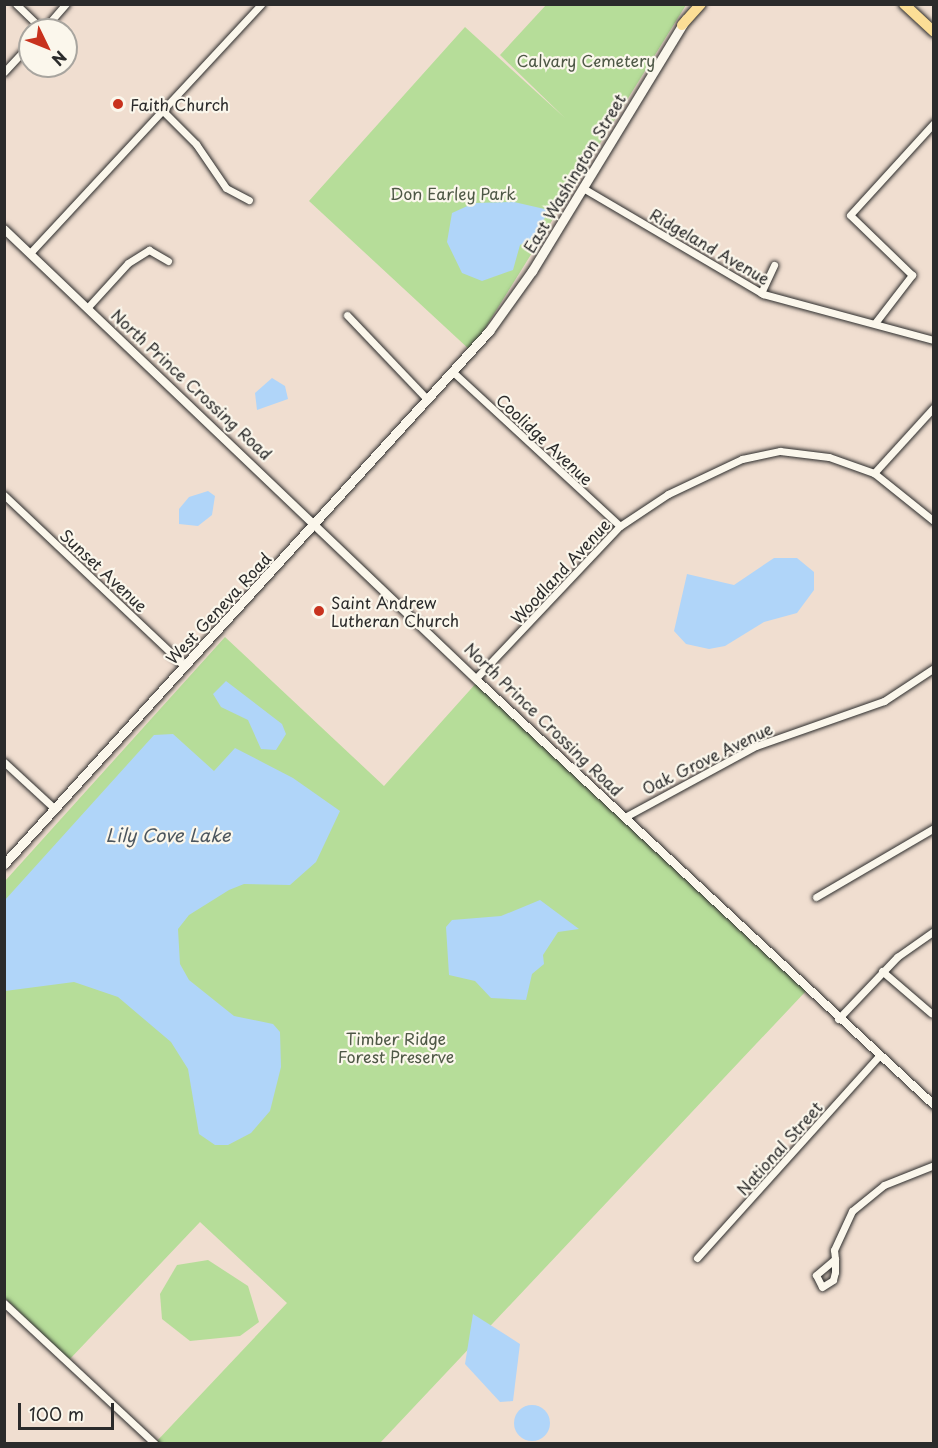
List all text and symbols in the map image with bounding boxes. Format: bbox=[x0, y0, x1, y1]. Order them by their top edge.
north arrow bbox=[18, 18, 78, 78]
text: N bbox=[47, 46, 73, 72]
park label: Calvary Cemetery bbox=[516, 50, 656, 70]
street label: East Washington Street bbox=[519, 91, 629, 255]
place label: Faith Church bbox=[130, 94, 229, 114]
marker: Faith Church bbox=[111, 97, 125, 111]
park label: Don Earley Park bbox=[390, 183, 516, 203]
street label: Ridgeland Avenue bbox=[647, 204, 773, 288]
street label: North Prince Crossing Road bbox=[108, 305, 276, 463]
street label: Coolidge Avenue bbox=[493, 389, 597, 489]
street label: Woodland Avenue bbox=[507, 515, 613, 627]
street label: Sunset Avenue bbox=[56, 525, 152, 615]
street label: West Geneva Road bbox=[162, 549, 274, 667]
place label: Saint Andrew Lutheran Church bbox=[331, 592, 459, 630]
marker: Saint Andrew Lutheran Church bbox=[312, 604, 326, 618]
street label: North Prince Crossing Road bbox=[461, 638, 627, 800]
street label: Oak Grove Avenue bbox=[638, 718, 776, 798]
water label: Lily Cove Lake bbox=[105, 824, 231, 846]
park label: Timber Ridge Forest Preserve bbox=[337, 1028, 455, 1066]
street label: National Street bbox=[732, 1098, 826, 1198]
scale bar bbox=[21, 1391, 117, 1429]
text: 100 m bbox=[29, 1400, 84, 1427]

